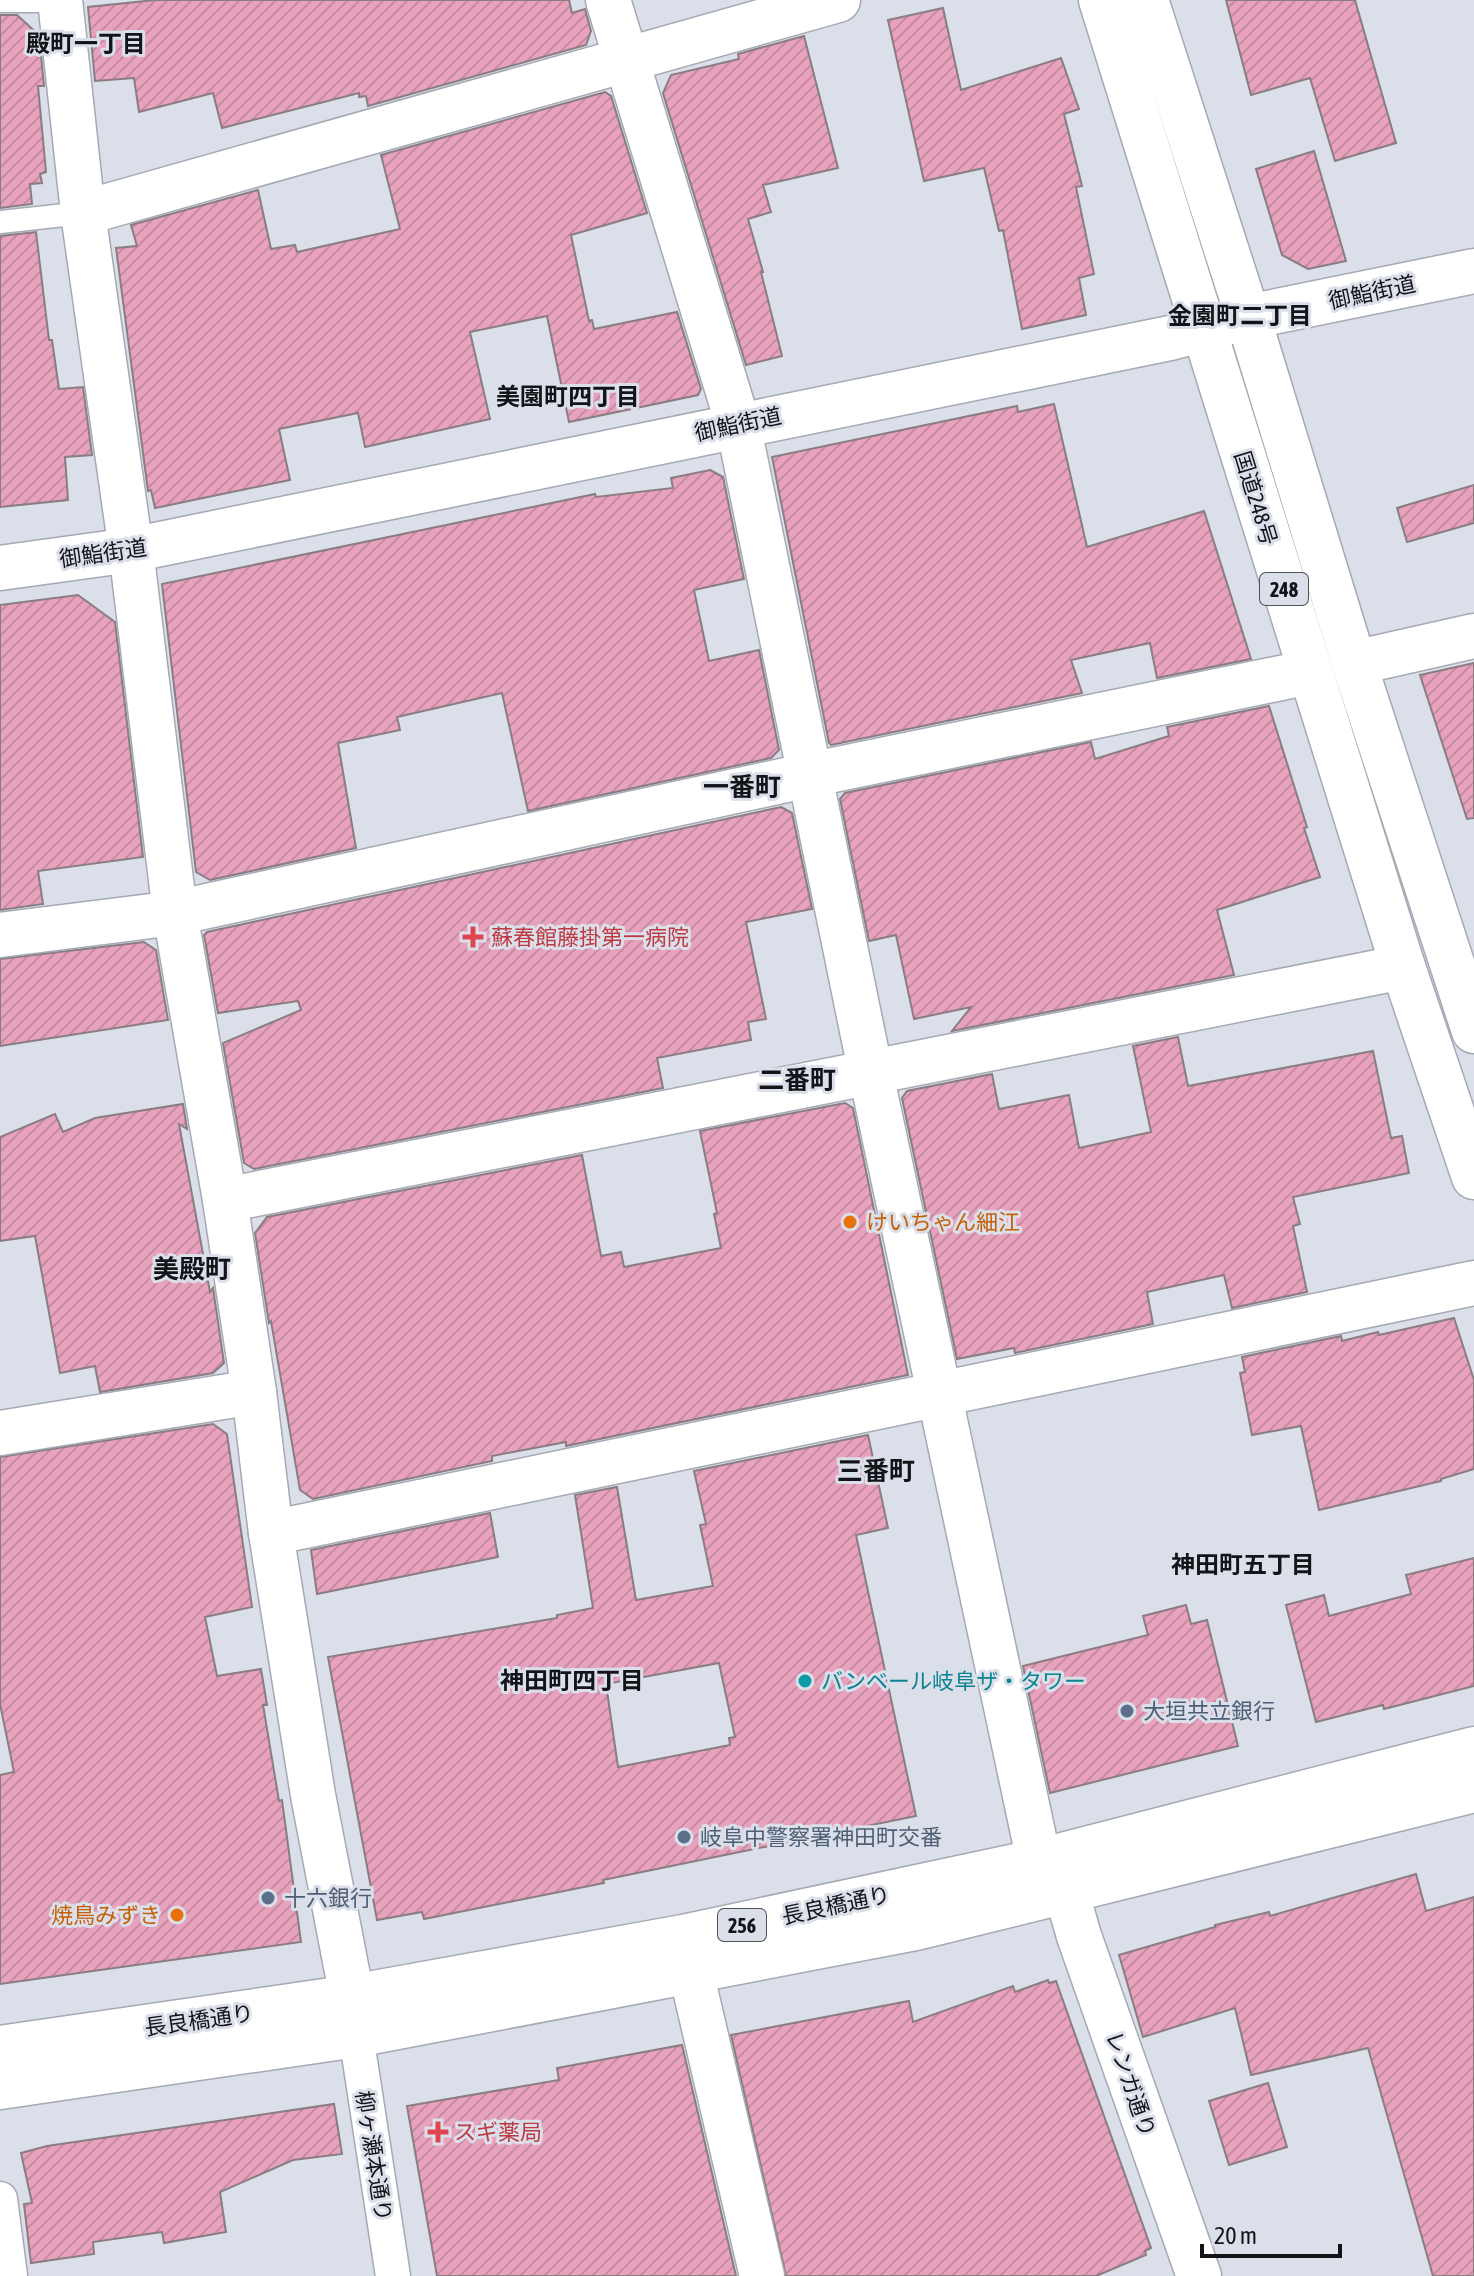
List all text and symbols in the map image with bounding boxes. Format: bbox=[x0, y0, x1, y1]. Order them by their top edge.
district label: 殿町一丁目 bbox=[26, 30, 146, 57]
street label: 御鮨街道 bbox=[1326, 270, 1418, 314]
district label: 金園町二丁目 bbox=[1168, 302, 1312, 329]
district label: 美園町四丁目 bbox=[496, 383, 640, 410]
street label: 御鮨街道 bbox=[692, 402, 784, 446]
street label: 国道248号 bbox=[1229, 448, 1283, 548]
street label: 御鮨街道 bbox=[58, 534, 148, 572]
road number: 248 bbox=[1260, 573, 1308, 605]
district label: 一番町 bbox=[703, 772, 781, 802]
place label: 蘇春館藤掛第一病院 bbox=[491, 924, 689, 950]
marker: 蘇春館藤掛第一病院 bbox=[462, 926, 484, 948]
district label: 二番町 bbox=[758, 1065, 836, 1095]
place label: けいちゃん細江 bbox=[866, 1209, 1020, 1235]
marker: けいちゃん細江 bbox=[841, 1213, 859, 1231]
district label: 美殿町 bbox=[153, 1254, 231, 1284]
district label: 三番町 bbox=[837, 1456, 915, 1486]
district label: 神田町五丁目 bbox=[1171, 1551, 1315, 1578]
district label: 神田町四丁目 bbox=[500, 1667, 644, 1694]
place label: バンベール岐阜ザ・タワー bbox=[821, 1668, 1086, 1694]
marker: バンベール岐阜ザ・タワー bbox=[796, 1672, 814, 1690]
place label: 大垣共立銀行 bbox=[1143, 1698, 1275, 1724]
marker: 大垣共立銀行 bbox=[1118, 1702, 1136, 1720]
place label: 岐阜中警察署神田町交番 bbox=[700, 1824, 942, 1850]
marker: 岐阜中警察署神田町交番 bbox=[675, 1828, 693, 1846]
street label: 長良橋通り bbox=[779, 1881, 893, 1929]
place label: 十六銀行 bbox=[284, 1885, 372, 1911]
marker: 十六銀行 bbox=[259, 1889, 277, 1907]
place label: 焼鳥みずき bbox=[51, 1902, 161, 1928]
marker: 焼鳥みずき bbox=[168, 1906, 186, 1924]
road number: 256 bbox=[718, 1909, 766, 1941]
street label: 長良橋通り bbox=[143, 1999, 255, 2041]
street label: レンガ通り bbox=[1101, 2028, 1161, 2140]
street label: 柳ヶ瀬本通り bbox=[351, 2089, 397, 2223]
place label: スギ薬局 bbox=[454, 2119, 542, 2145]
marker: スギ薬局 bbox=[429, 2123, 447, 2141]
scale bar bbox=[1202, 2208, 1340, 2258]
text: 20 m bbox=[1214, 2222, 1257, 2249]

